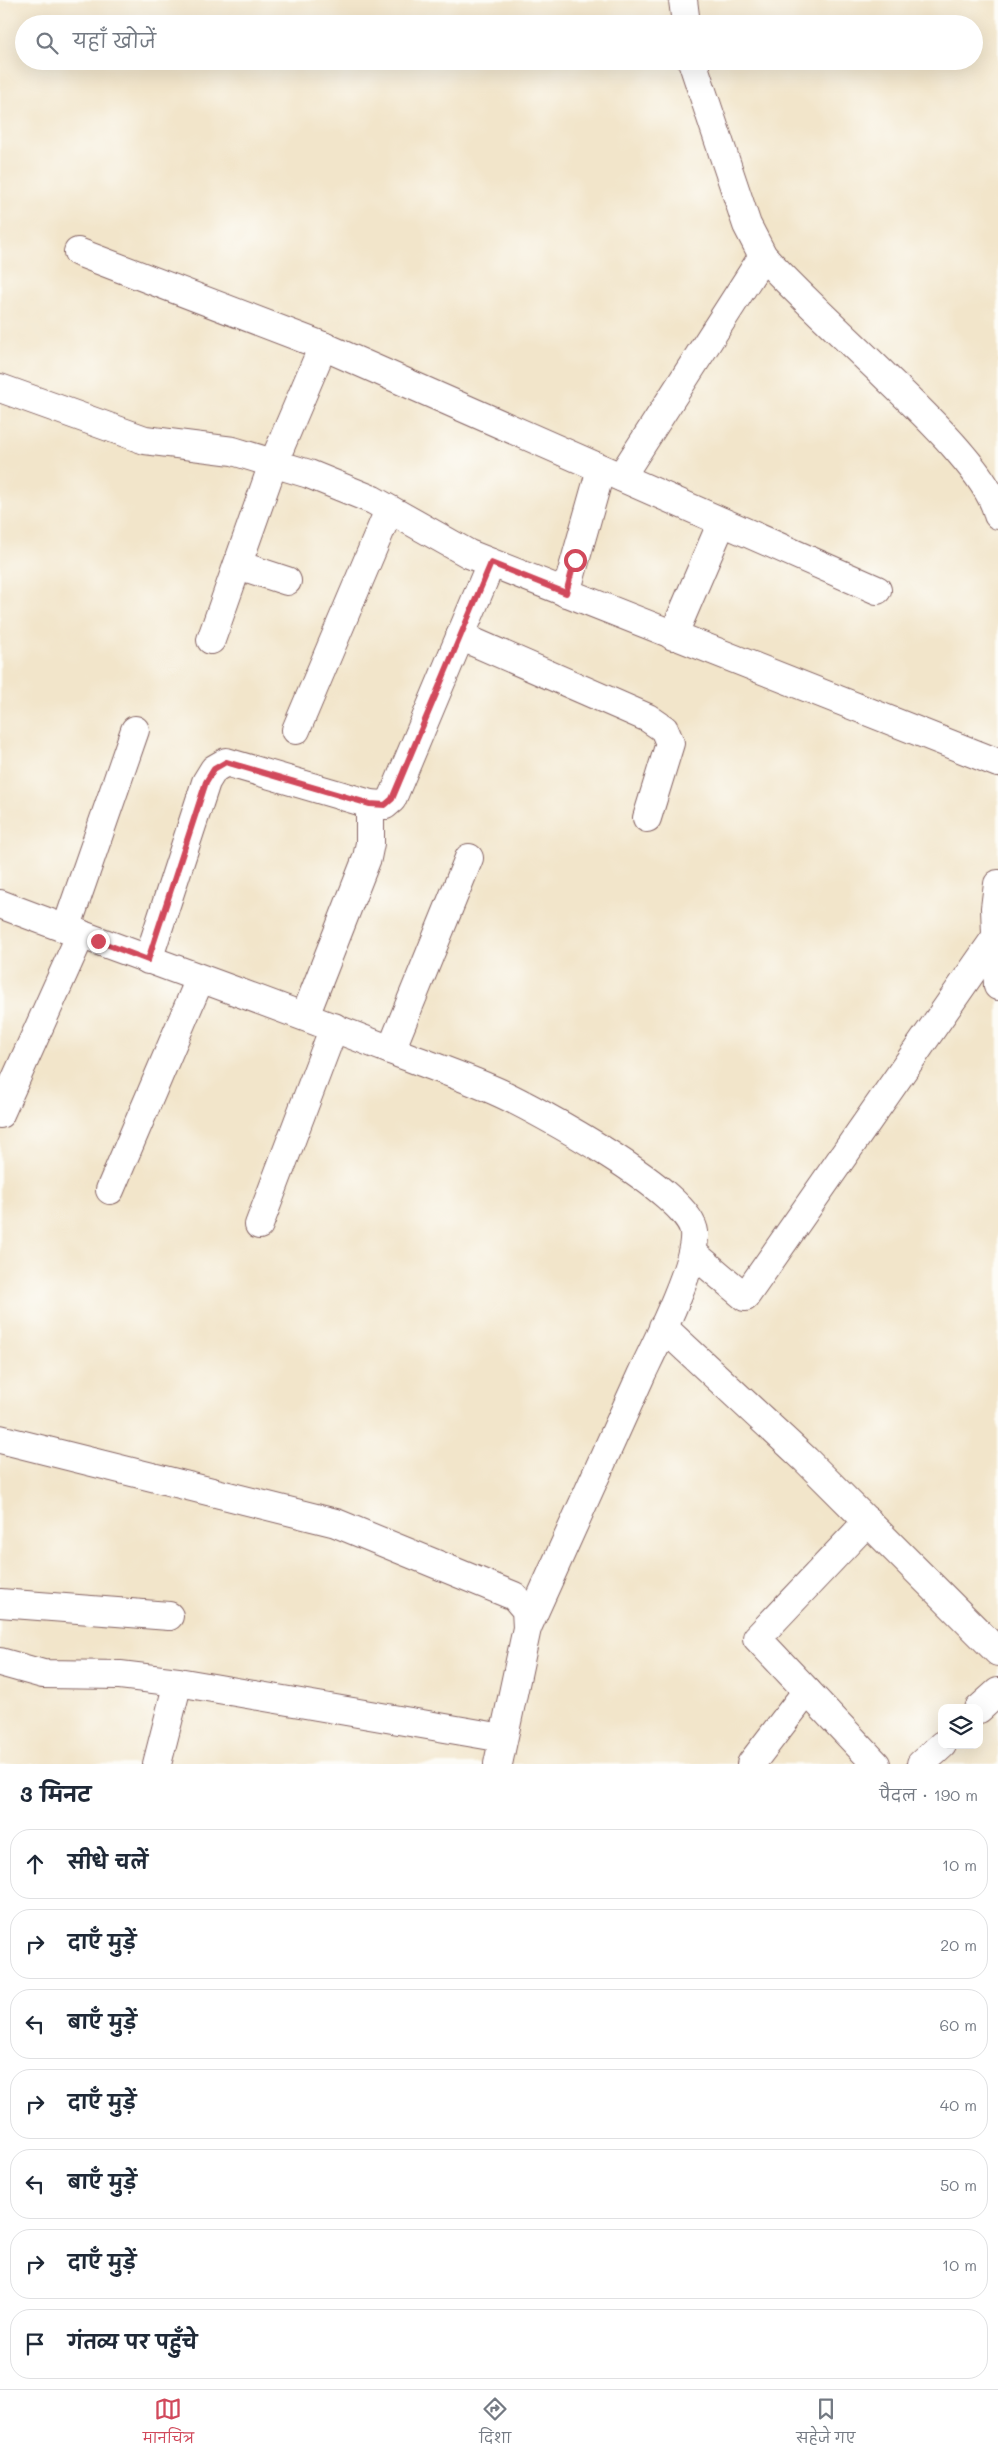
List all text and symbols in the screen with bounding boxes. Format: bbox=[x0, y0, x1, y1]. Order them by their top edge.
search box bbox=[15, 15, 983, 70]
text: यहाँ खोजें bbox=[73, 28, 156, 53]
icon: search bbox=[33, 29, 61, 57]
route start bbox=[564, 549, 587, 572]
route end bbox=[87, 930, 110, 953]
map controls bbox=[938, 1704, 983, 1749]
button: layers bbox=[938, 1704, 983, 1749]
text: 3 मिनट bbox=[20, 1780, 91, 1807]
text: पैदल · 190 m bbox=[879, 1784, 978, 1805]
text: सीधे चलें bbox=[68, 1849, 148, 1874]
icon: ahead bbox=[21, 1850, 49, 1878]
text: 10 m bbox=[942, 1854, 977, 1875]
text: दाएँ मुड़ें bbox=[68, 1929, 136, 1954]
icon: right bbox=[21, 1930, 49, 1958]
text: 20 m bbox=[940, 1934, 977, 1955]
text: बाएँ मुड़ें bbox=[68, 2009, 137, 2034]
icon: left bbox=[21, 2010, 49, 2038]
text: 60 m bbox=[940, 2014, 977, 2035]
text: दाएँ मुड़ें bbox=[68, 2089, 136, 2114]
icon: right bbox=[21, 2090, 49, 2118]
text: 40 m bbox=[940, 2094, 977, 2115]
text: बाएँ मुड़ें bbox=[68, 2169, 137, 2194]
icon: left bbox=[21, 2170, 49, 2198]
text: 50 m bbox=[940, 2174, 977, 2195]
text: दाएँ मुड़ें bbox=[68, 2249, 136, 2274]
icon: right bbox=[21, 2250, 49, 2278]
text: 10 m bbox=[942, 2254, 977, 2275]
text: गंतव्य पर पहुँचे bbox=[68, 2329, 197, 2354]
icon: arrive bbox=[21, 2330, 49, 2358]
tab: मानचित्र bbox=[143, 2395, 194, 2454]
tab: दिशा bbox=[479, 2395, 511, 2454]
tab: सहेजे गए bbox=[796, 2395, 855, 2454]

